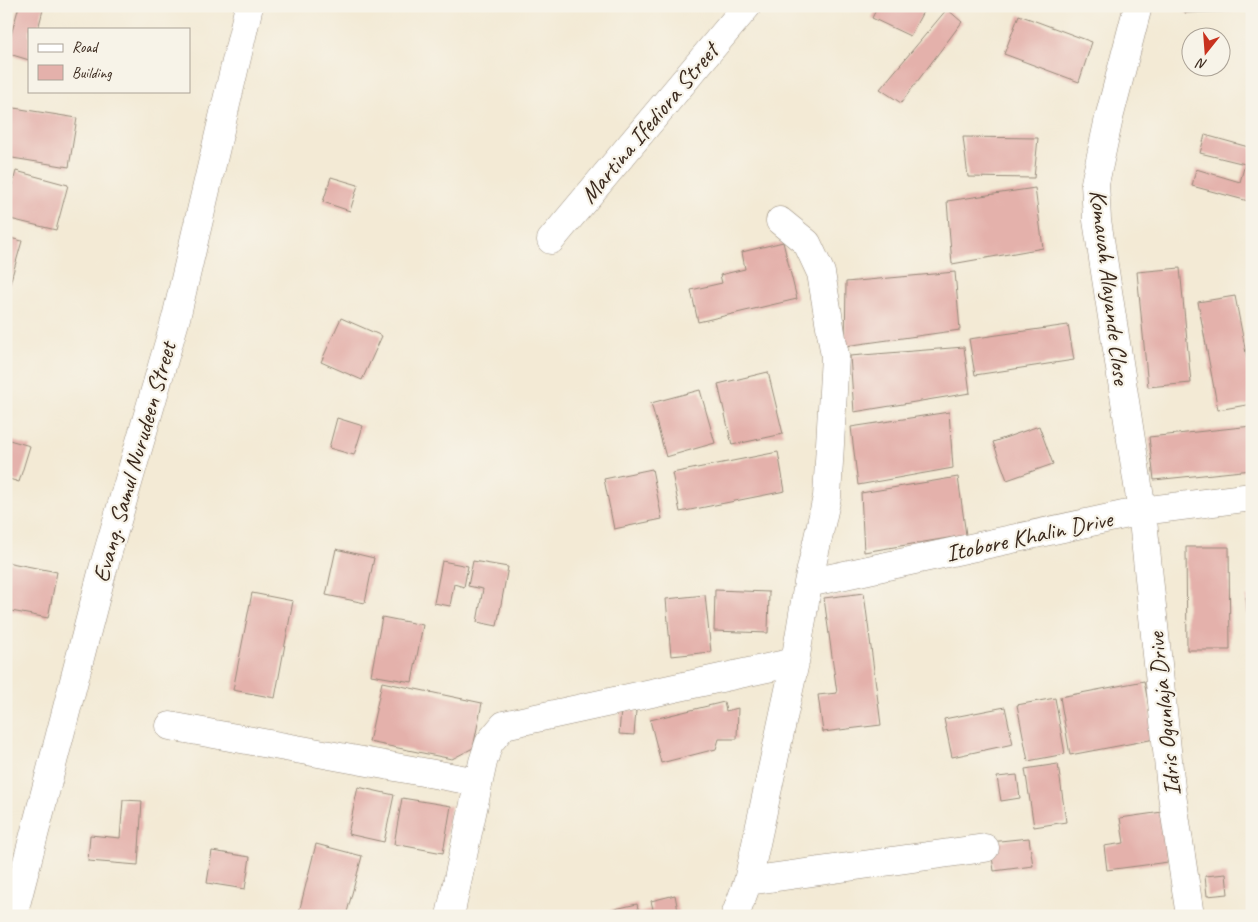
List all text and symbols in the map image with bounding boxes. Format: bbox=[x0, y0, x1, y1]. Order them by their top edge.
legend bbox=[28, 28, 190, 92]
north arrow bbox=[1180, 28, 1230, 78]
street label: Martina Ifediora Street bbox=[573, 35, 727, 209]
text: Road bbox=[72, 38, 99, 57]
text: N bbox=[1193, 54, 1209, 73]
text: Building bbox=[72, 64, 112, 83]
street label: Komauah Alayande Close bbox=[1083, 188, 1137, 388]
street label: Evang. Samul Nurudeen Street bbox=[85, 337, 183, 585]
street label: Itobore Khalin Drive bbox=[943, 503, 1117, 568]
street label: Idris Ogunlaja Drive bbox=[1140, 629, 1187, 797]

